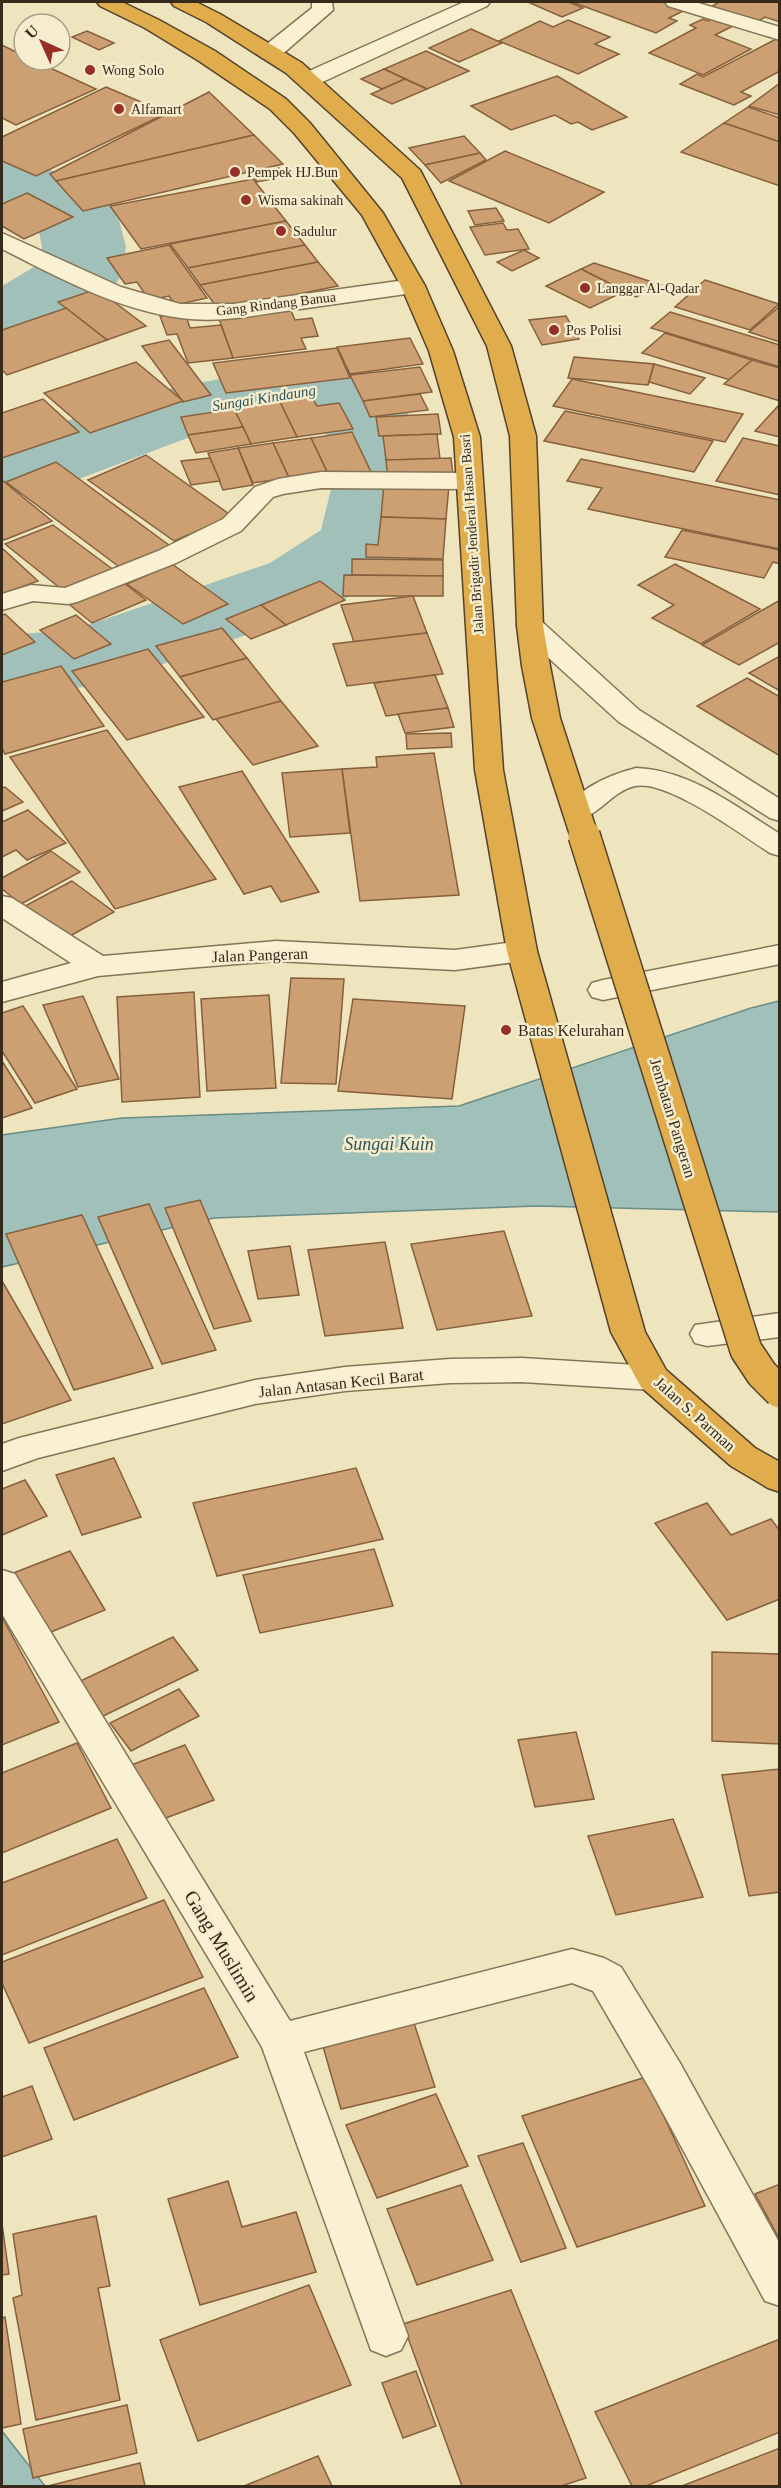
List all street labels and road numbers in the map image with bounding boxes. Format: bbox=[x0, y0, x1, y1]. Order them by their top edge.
street label: Gang Rindang Banua bbox=[215, 289, 338, 319]
street label: Jalan Brigadir Jenderal Hasan Basri bbox=[458, 433, 486, 635]
street label: Jalan Pangeran bbox=[212, 945, 309, 966]
street label: Jembatan Pangeran bbox=[646, 1056, 699, 1180]
street label: Jalan Antasan Kecil Barat bbox=[258, 1366, 425, 1400]
street label: Jalan S. Parman bbox=[651, 1373, 739, 1455]
street label: Gang Muslimin bbox=[179, 1886, 264, 2006]

